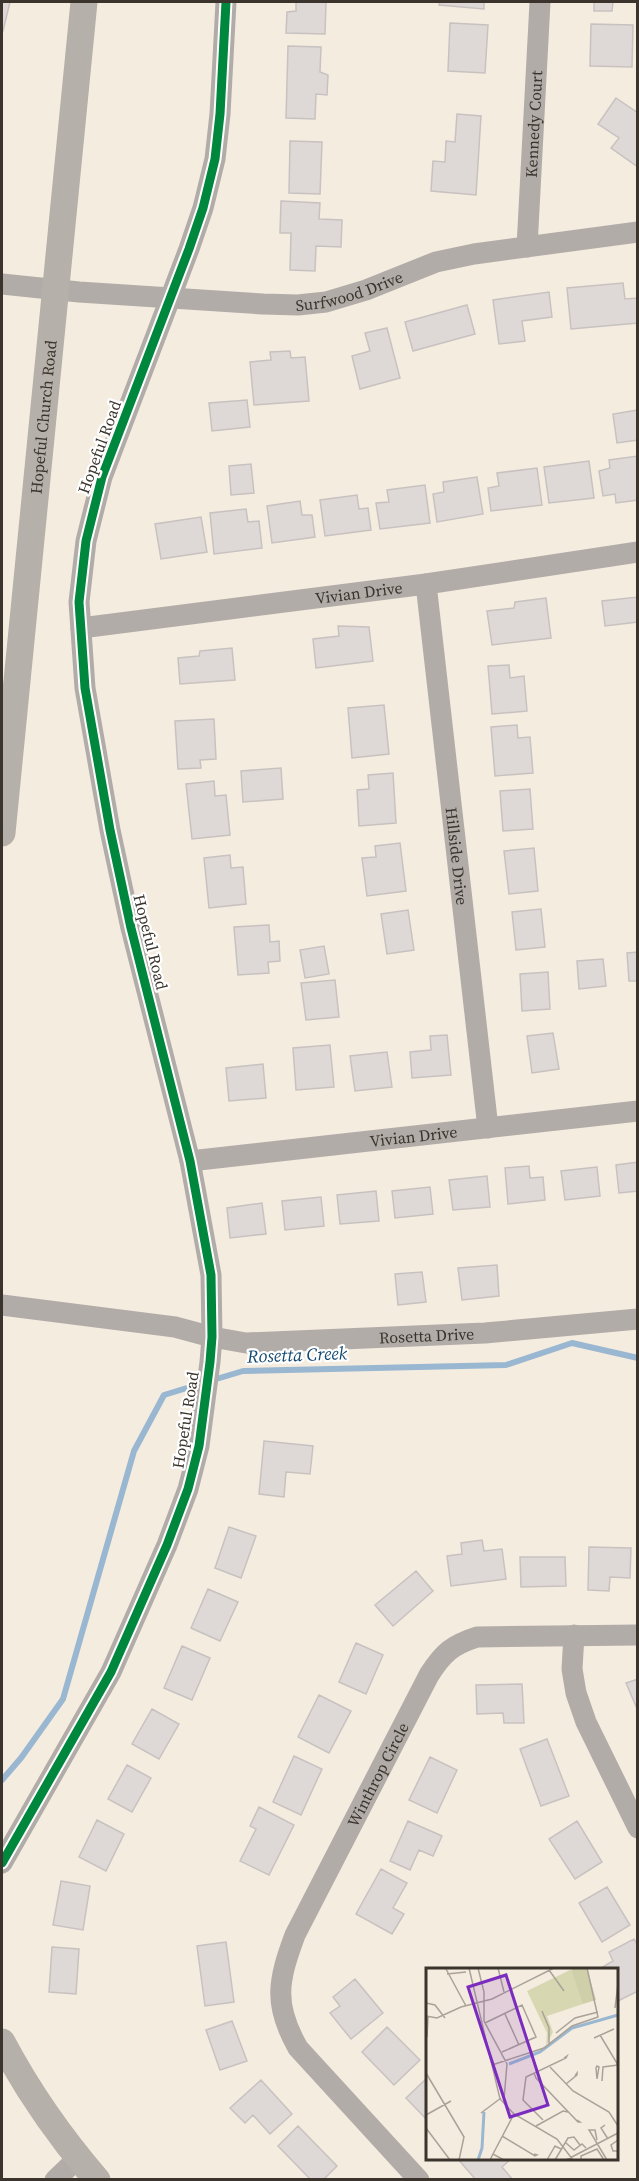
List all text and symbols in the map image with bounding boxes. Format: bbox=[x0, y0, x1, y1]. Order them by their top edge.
street label: Kennedy Court bbox=[520, 69, 547, 178]
street label: Surfwood Drive bbox=[295, 265, 406, 316]
street label: Hopeful Church Road bbox=[25, 339, 62, 495]
street label: Hopeful Road bbox=[72, 397, 126, 497]
street label: Vivian Drive bbox=[314, 576, 404, 609]
street label: Hillside Drive bbox=[441, 806, 474, 906]
street label: Hopeful Road bbox=[128, 892, 174, 992]
street label: Vivian Drive bbox=[369, 1120, 458, 1152]
street label: Rosetta Drive bbox=[379, 1322, 475, 1348]
water label: Rosetta Creek bbox=[246, 1340, 348, 1369]
street label: Hopeful Road bbox=[166, 1370, 204, 1470]
street label: Winthrop Circle bbox=[342, 1718, 414, 1830]
inset map bbox=[426, 1968, 618, 2160]

